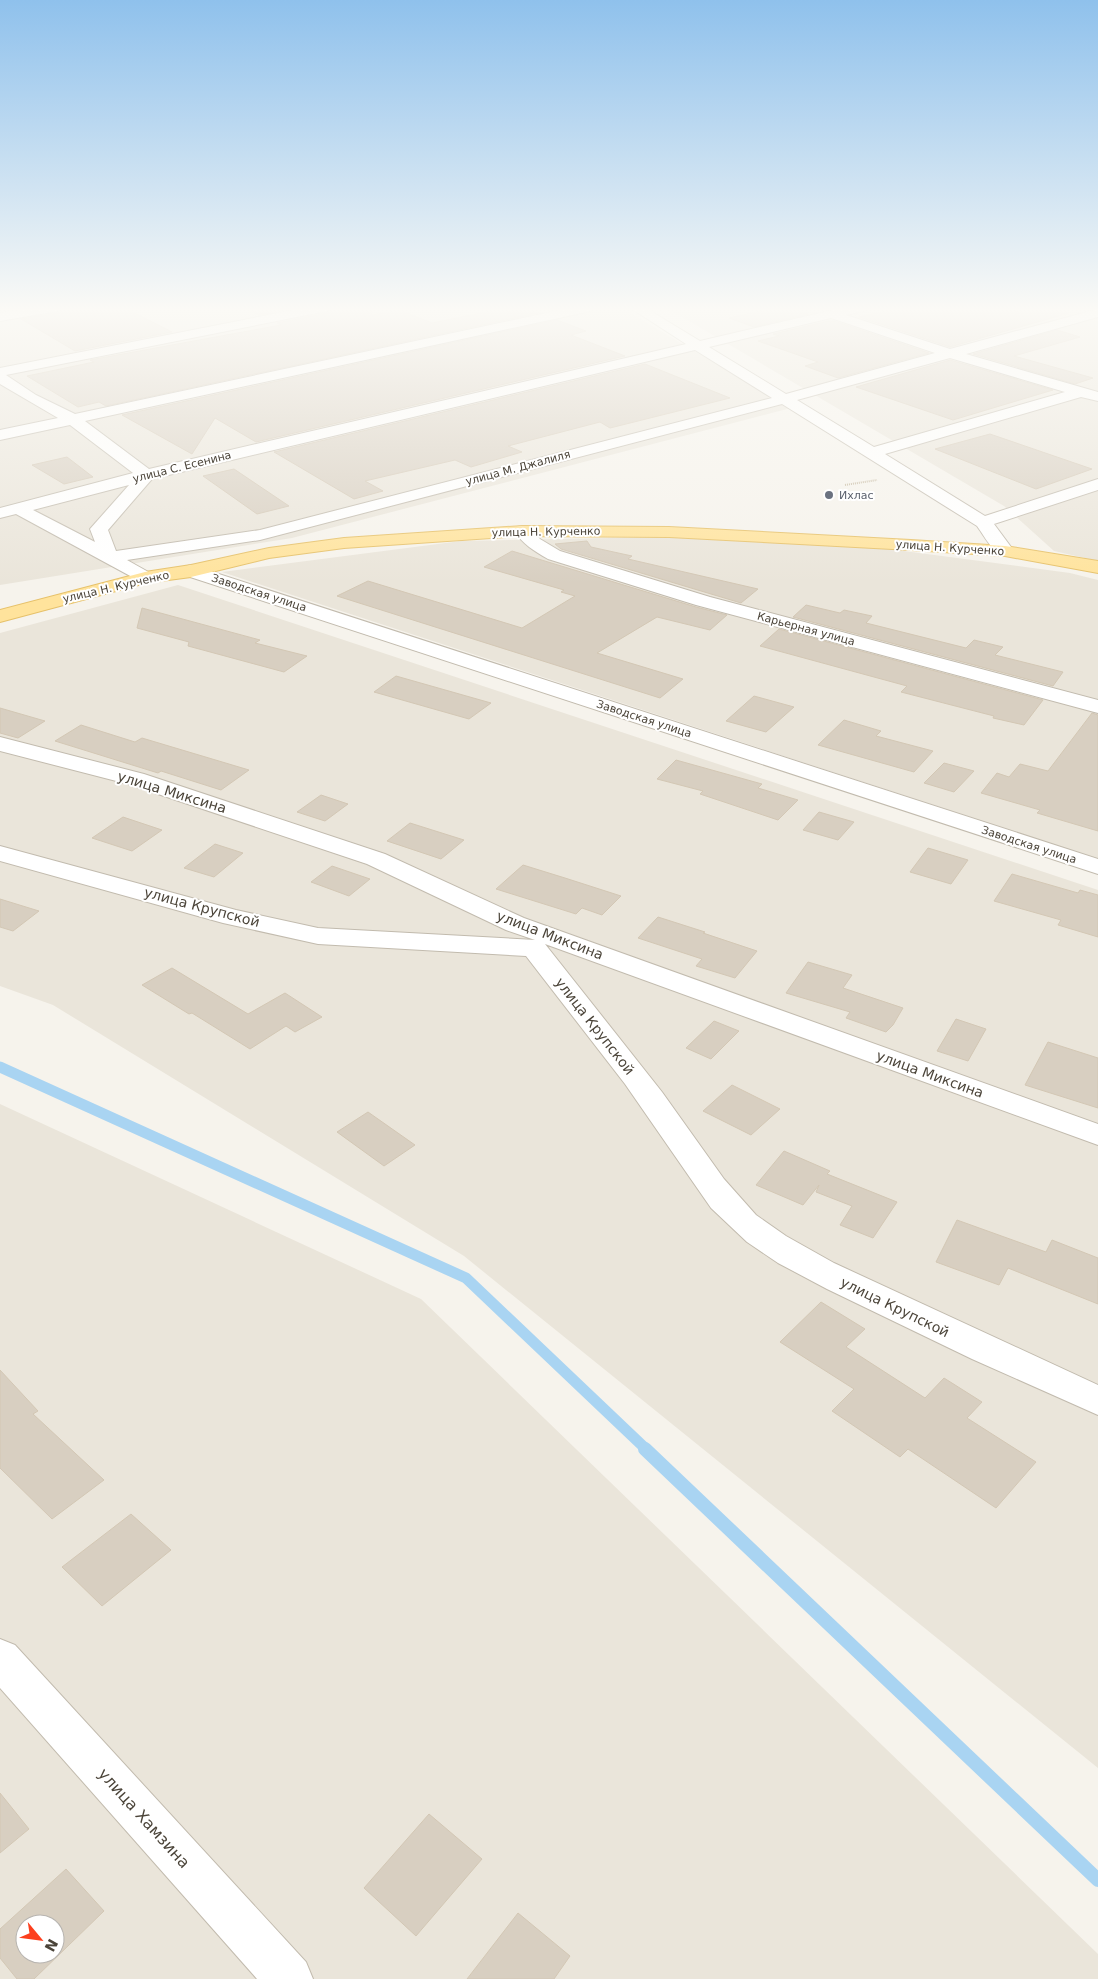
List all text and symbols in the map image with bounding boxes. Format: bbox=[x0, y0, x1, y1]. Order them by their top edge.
street label: улица С. Есенина bbox=[131, 448, 233, 486]
street label: улица М. Джалиля bbox=[464, 448, 572, 488]
marker: Ихлас bbox=[823, 489, 835, 501]
place label: Ихлас bbox=[839, 489, 874, 502]
street label: улица Н. Курченко bbox=[491, 525, 601, 539]
street label: улица Н. Курченко bbox=[895, 538, 1005, 558]
street label: улица Н. Курченко bbox=[62, 568, 171, 606]
street label: Заводская улица bbox=[210, 572, 308, 614]
street label: Карьерная улица bbox=[756, 610, 856, 648]
street label: Заводская улица bbox=[595, 698, 693, 740]
street label: улица Миксина bbox=[116, 768, 228, 816]
street label: Заводская улица bbox=[980, 824, 1078, 866]
street label: улица Крупской bbox=[142, 884, 262, 930]
street label: улица Миксина bbox=[494, 907, 606, 963]
street label: улица Крупской bbox=[552, 974, 638, 1078]
street label: улица Миксина bbox=[874, 1047, 986, 1101]
street label: улица Крупской bbox=[838, 1274, 952, 1340]
street label: улица Хамзина bbox=[94, 1764, 194, 1872]
north arrow bbox=[15, 1914, 65, 1964]
text: N bbox=[42, 1936, 61, 1954]

